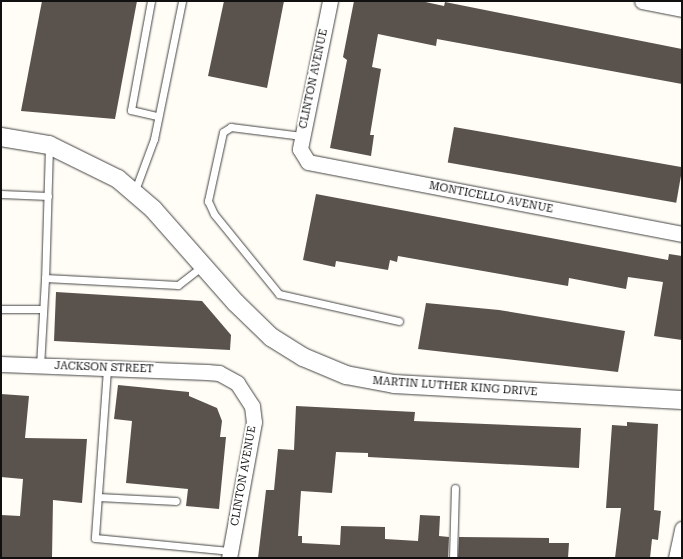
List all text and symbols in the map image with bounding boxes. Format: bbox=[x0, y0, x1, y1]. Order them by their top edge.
street label: CLINTON AVENUE bbox=[297, 28, 331, 130]
street label: MONTICELLO AVENUE bbox=[428, 179, 554, 217]
street label: JACKSON STREET bbox=[54, 360, 154, 376]
street label: MARTIN LUTHER KING DRIVE bbox=[372, 375, 538, 399]
street label: CLINTON AVENUE bbox=[229, 425, 259, 527]

